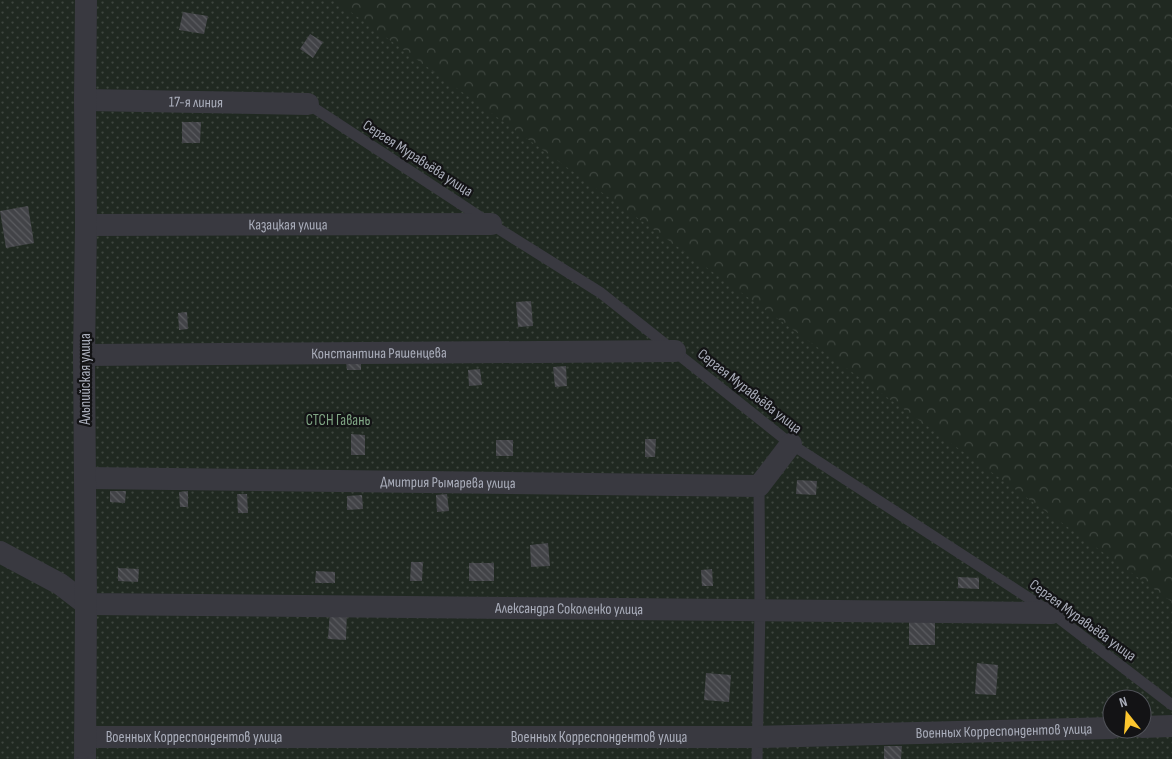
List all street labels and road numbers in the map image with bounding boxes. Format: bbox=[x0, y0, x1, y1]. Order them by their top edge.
street label: 17-я линия bbox=[169, 93, 223, 112]
street label: Сергея Муравьёва улица bbox=[359, 116, 477, 201]
street label: Казацкая улица bbox=[248, 215, 328, 235]
street label: Альпийская улица bbox=[76, 333, 95, 426]
street label: Константина Ряшенцева bbox=[311, 344, 447, 363]
street label: Сергея Муравьёва улица bbox=[694, 345, 806, 438]
street label: Дмитрия Рымарева улица bbox=[380, 473, 516, 493]
street label: Сергея Муравьёва улица bbox=[1026, 575, 1140, 666]
street label: Александра Соколенко улица bbox=[494, 599, 643, 619]
street label: Военных Корреспондентов улица bbox=[915, 719, 1093, 743]
street label: Военных Корреспондентов улица bbox=[106, 728, 283, 747]
street label: Военных Корреспондентов улица bbox=[511, 728, 688, 747]

